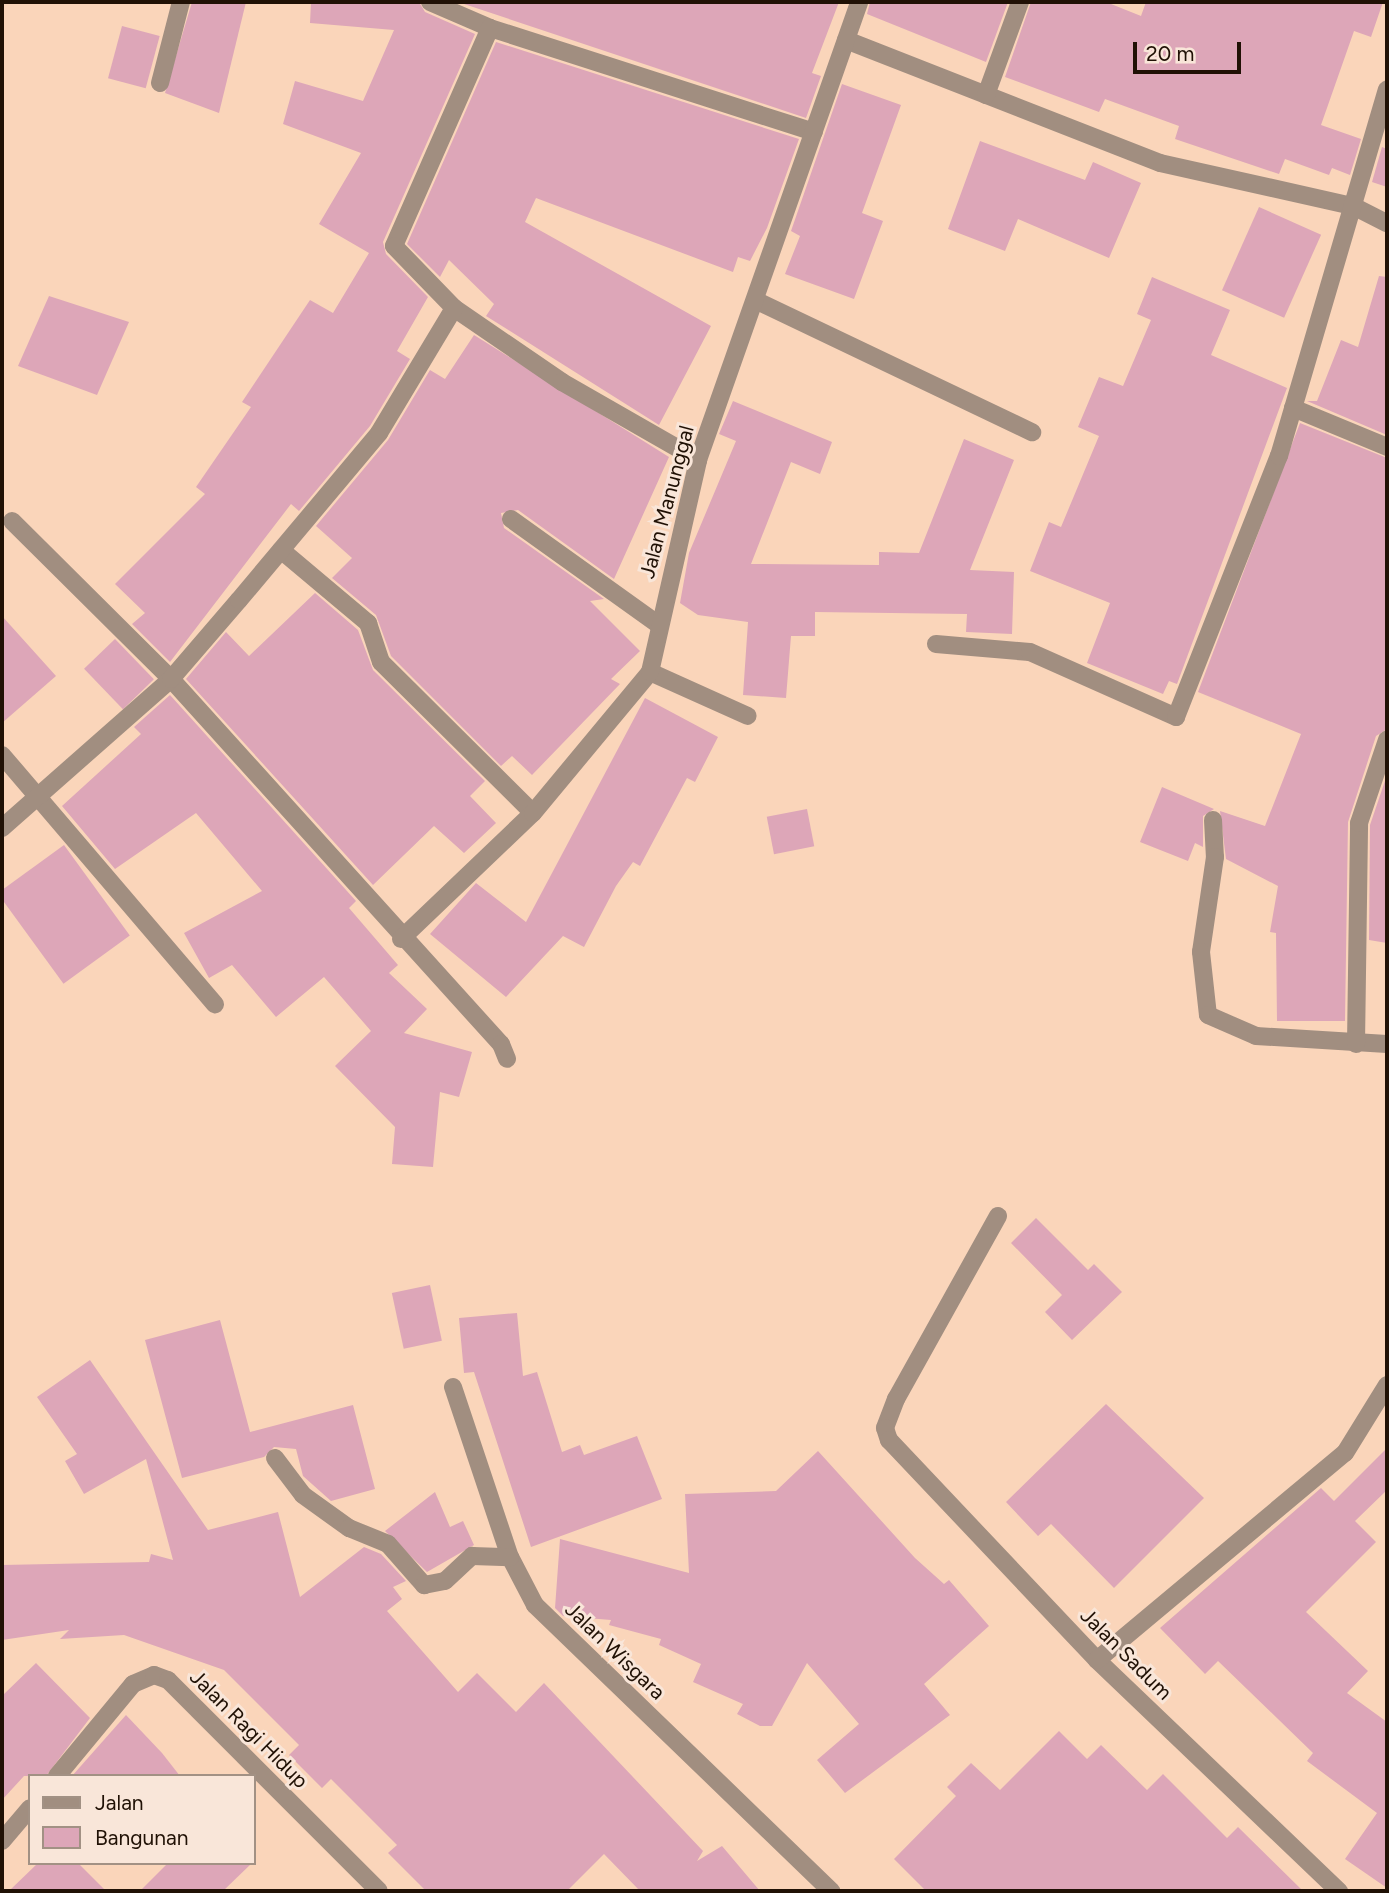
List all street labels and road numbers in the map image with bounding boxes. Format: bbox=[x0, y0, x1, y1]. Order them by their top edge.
street label: Jalan Manunggal bbox=[634, 423, 700, 581]
street label: Jalan Wisgara bbox=[560, 1597, 670, 1705]
street label: Jalan Sadum bbox=[1075, 1603, 1177, 1705]
street label: Jalan Ragi Hidup bbox=[185, 1665, 313, 1793]

